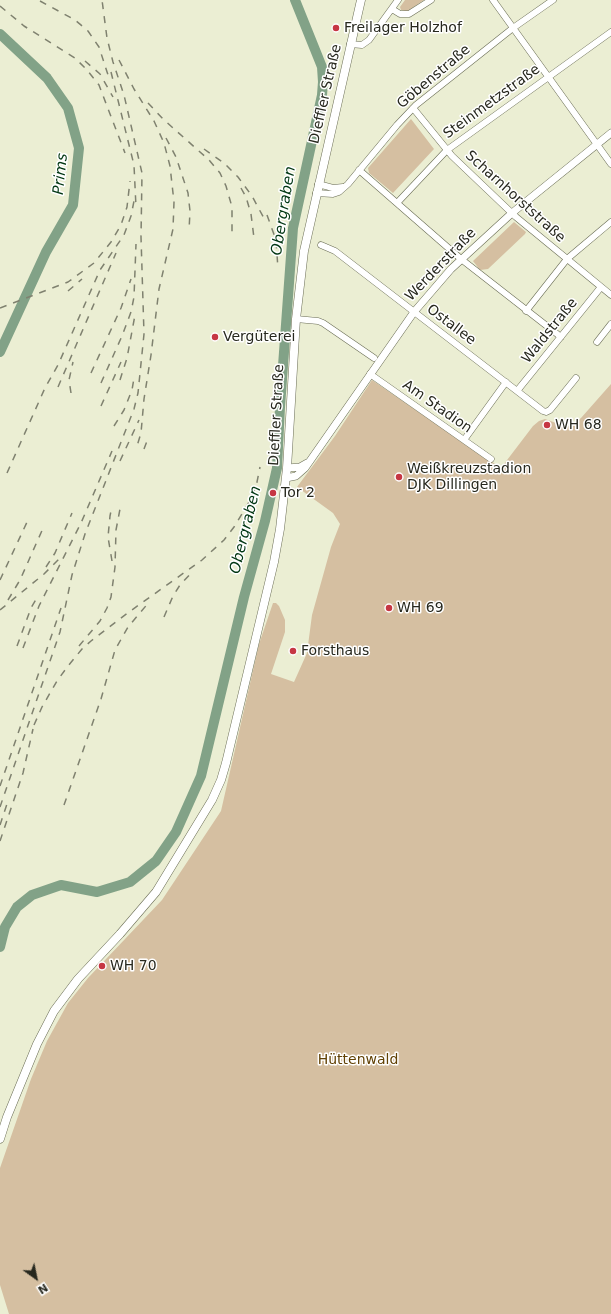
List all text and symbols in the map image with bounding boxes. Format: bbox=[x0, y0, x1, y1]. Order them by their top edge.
place label: Freilager Holzhof bbox=[344, 20, 462, 36]
marker: Freilager Holzhof bbox=[331, 23, 341, 33]
street label: Göbenstraße bbox=[394, 42, 474, 112]
street label: Dieffler Straße bbox=[306, 43, 346, 145]
street label: Steinmetzstraße bbox=[440, 61, 544, 143]
street label: Scharnhorststraße bbox=[461, 148, 569, 246]
water label: Prims bbox=[50, 152, 72, 196]
water label: Obergraben bbox=[268, 165, 300, 257]
street label: Werderstraße bbox=[402, 225, 480, 305]
street label: Waldstraße bbox=[519, 295, 581, 367]
street label: Ostallee bbox=[423, 301, 479, 349]
place label: Vergüterei bbox=[223, 329, 295, 345]
marker: Vergüterei bbox=[210, 332, 220, 342]
street label: Dieffler Straße bbox=[266, 364, 288, 466]
street label: Am Stadion bbox=[399, 377, 475, 437]
place label: WH 68 bbox=[555, 417, 602, 433]
marker: WH 68 bbox=[542, 420, 552, 430]
place label: Weißkreuzstadion DJK Dillingen bbox=[407, 461, 531, 494]
marker: Weißkreuzstadion DJK Dillingen bbox=[394, 472, 404, 482]
water label: Obergraben bbox=[226, 484, 266, 576]
place label: Tor 2 bbox=[281, 485, 315, 501]
marker: Tor 2 bbox=[268, 488, 278, 498]
place label: WH 69 bbox=[397, 600, 444, 616]
marker: WH 69 bbox=[384, 603, 394, 613]
place label: Forsthaus bbox=[301, 643, 369, 659]
marker: Forsthaus bbox=[288, 646, 298, 656]
place label: WH 70 bbox=[110, 958, 157, 974]
marker: WH 70 bbox=[97, 961, 107, 971]
park label: Hüttenwald bbox=[318, 1052, 398, 1068]
north arrow bbox=[16, 1258, 56, 1298]
text: N bbox=[35, 1281, 50, 1296]

